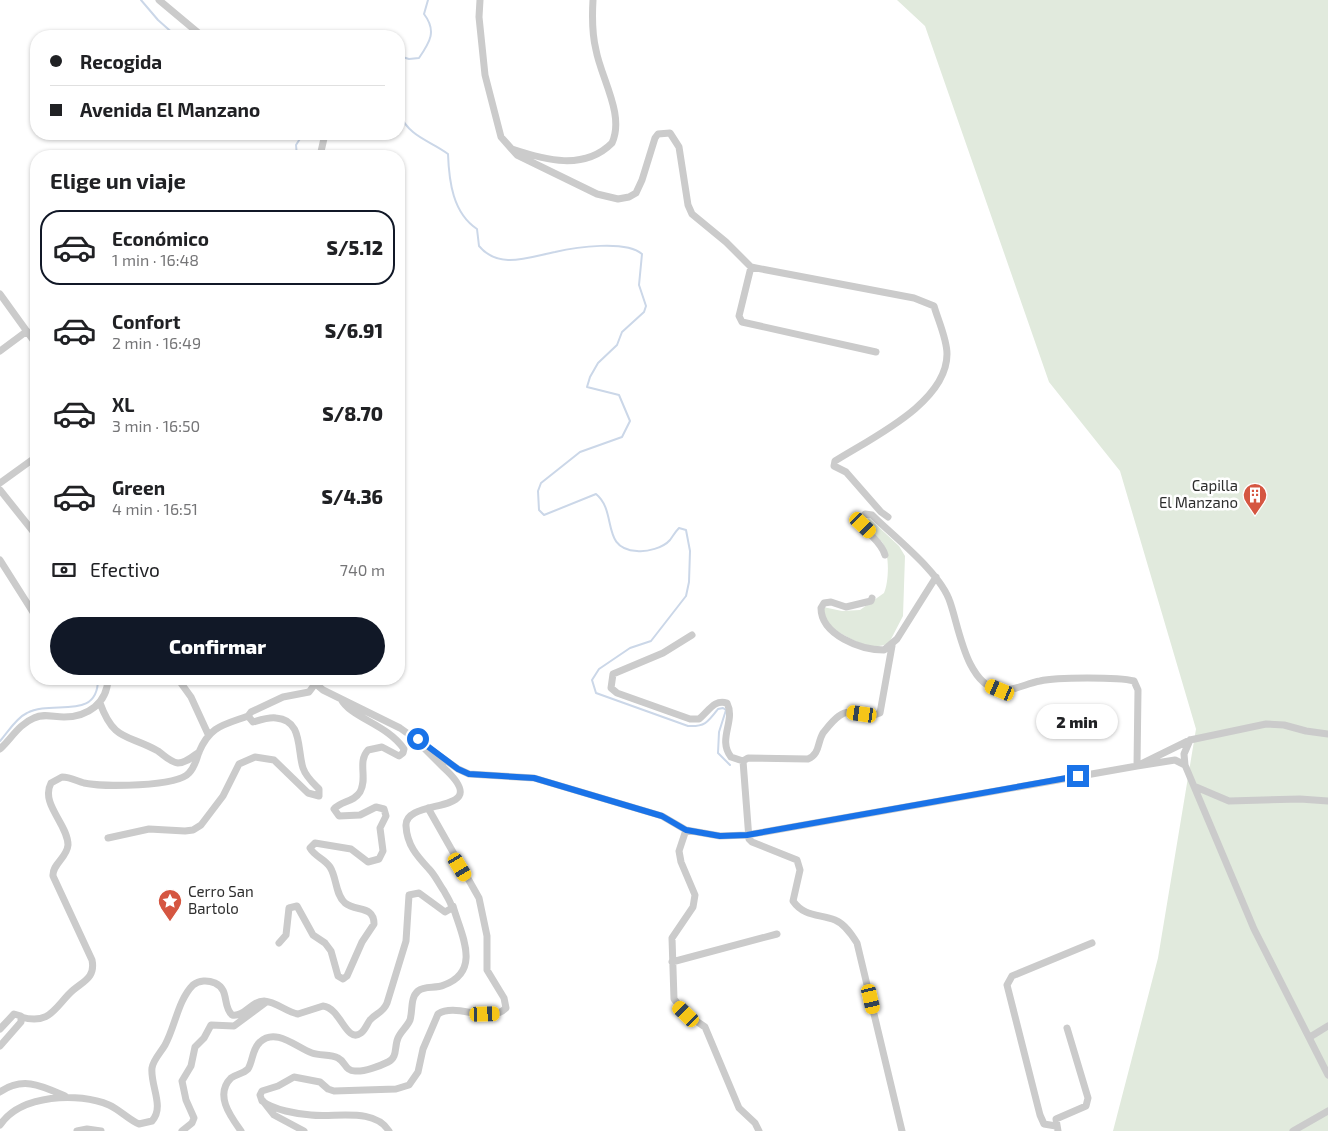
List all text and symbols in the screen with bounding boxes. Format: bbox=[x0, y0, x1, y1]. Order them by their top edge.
text: Recogida bbox=[80, 50, 162, 73]
text: Avenida El Manzano bbox=[80, 98, 260, 121]
text: Elige un viaje bbox=[50, 167, 186, 193]
icon: car bbox=[52, 225, 97, 270]
text: Económico bbox=[112, 227, 209, 250]
text: S/5.12 bbox=[327, 236, 383, 259]
text: 1 min · 16:48 bbox=[112, 250, 199, 269]
icon: car bbox=[52, 308, 97, 353]
text: Confort bbox=[112, 310, 180, 333]
text: S/6.91 bbox=[325, 319, 383, 342]
text: 2 min · 16:49 bbox=[112, 333, 201, 352]
icon: car bbox=[52, 391, 97, 436]
text: XL bbox=[112, 393, 134, 416]
text: S/8.70 bbox=[322, 402, 383, 425]
text: 3 min · 16:50 bbox=[112, 416, 200, 435]
icon: car bbox=[52, 474, 97, 519]
text: Green bbox=[112, 476, 165, 499]
place label: Capilla El Manzano bbox=[1159, 476, 1238, 511]
building icon: Capilla El Manzano bbox=[1242, 482, 1268, 516]
text: S/4.36 bbox=[322, 485, 383, 508]
text: 4 min · 16:51 bbox=[112, 499, 198, 518]
car bbox=[846, 509, 879, 541]
icon: cash bbox=[50, 556, 78, 584]
text: Efectivo bbox=[90, 558, 160, 581]
text: 740 m bbox=[340, 560, 385, 579]
button: Confirmar bbox=[50, 617, 385, 675]
car bbox=[983, 677, 1016, 703]
car bbox=[846, 704, 877, 724]
callout: 2 min bbox=[1037, 704, 1119, 738]
text: 2 min bbox=[1056, 712, 1098, 731]
route start bbox=[407, 728, 429, 750]
route end bbox=[1067, 765, 1089, 787]
car bbox=[445, 850, 474, 884]
place label: Cerro San Bartolo bbox=[188, 882, 254, 917]
place icon: Cerro San Bartolo bbox=[157, 888, 183, 922]
car bbox=[860, 983, 881, 1015]
car bbox=[669, 998, 702, 1030]
car bbox=[469, 1006, 500, 1022]

